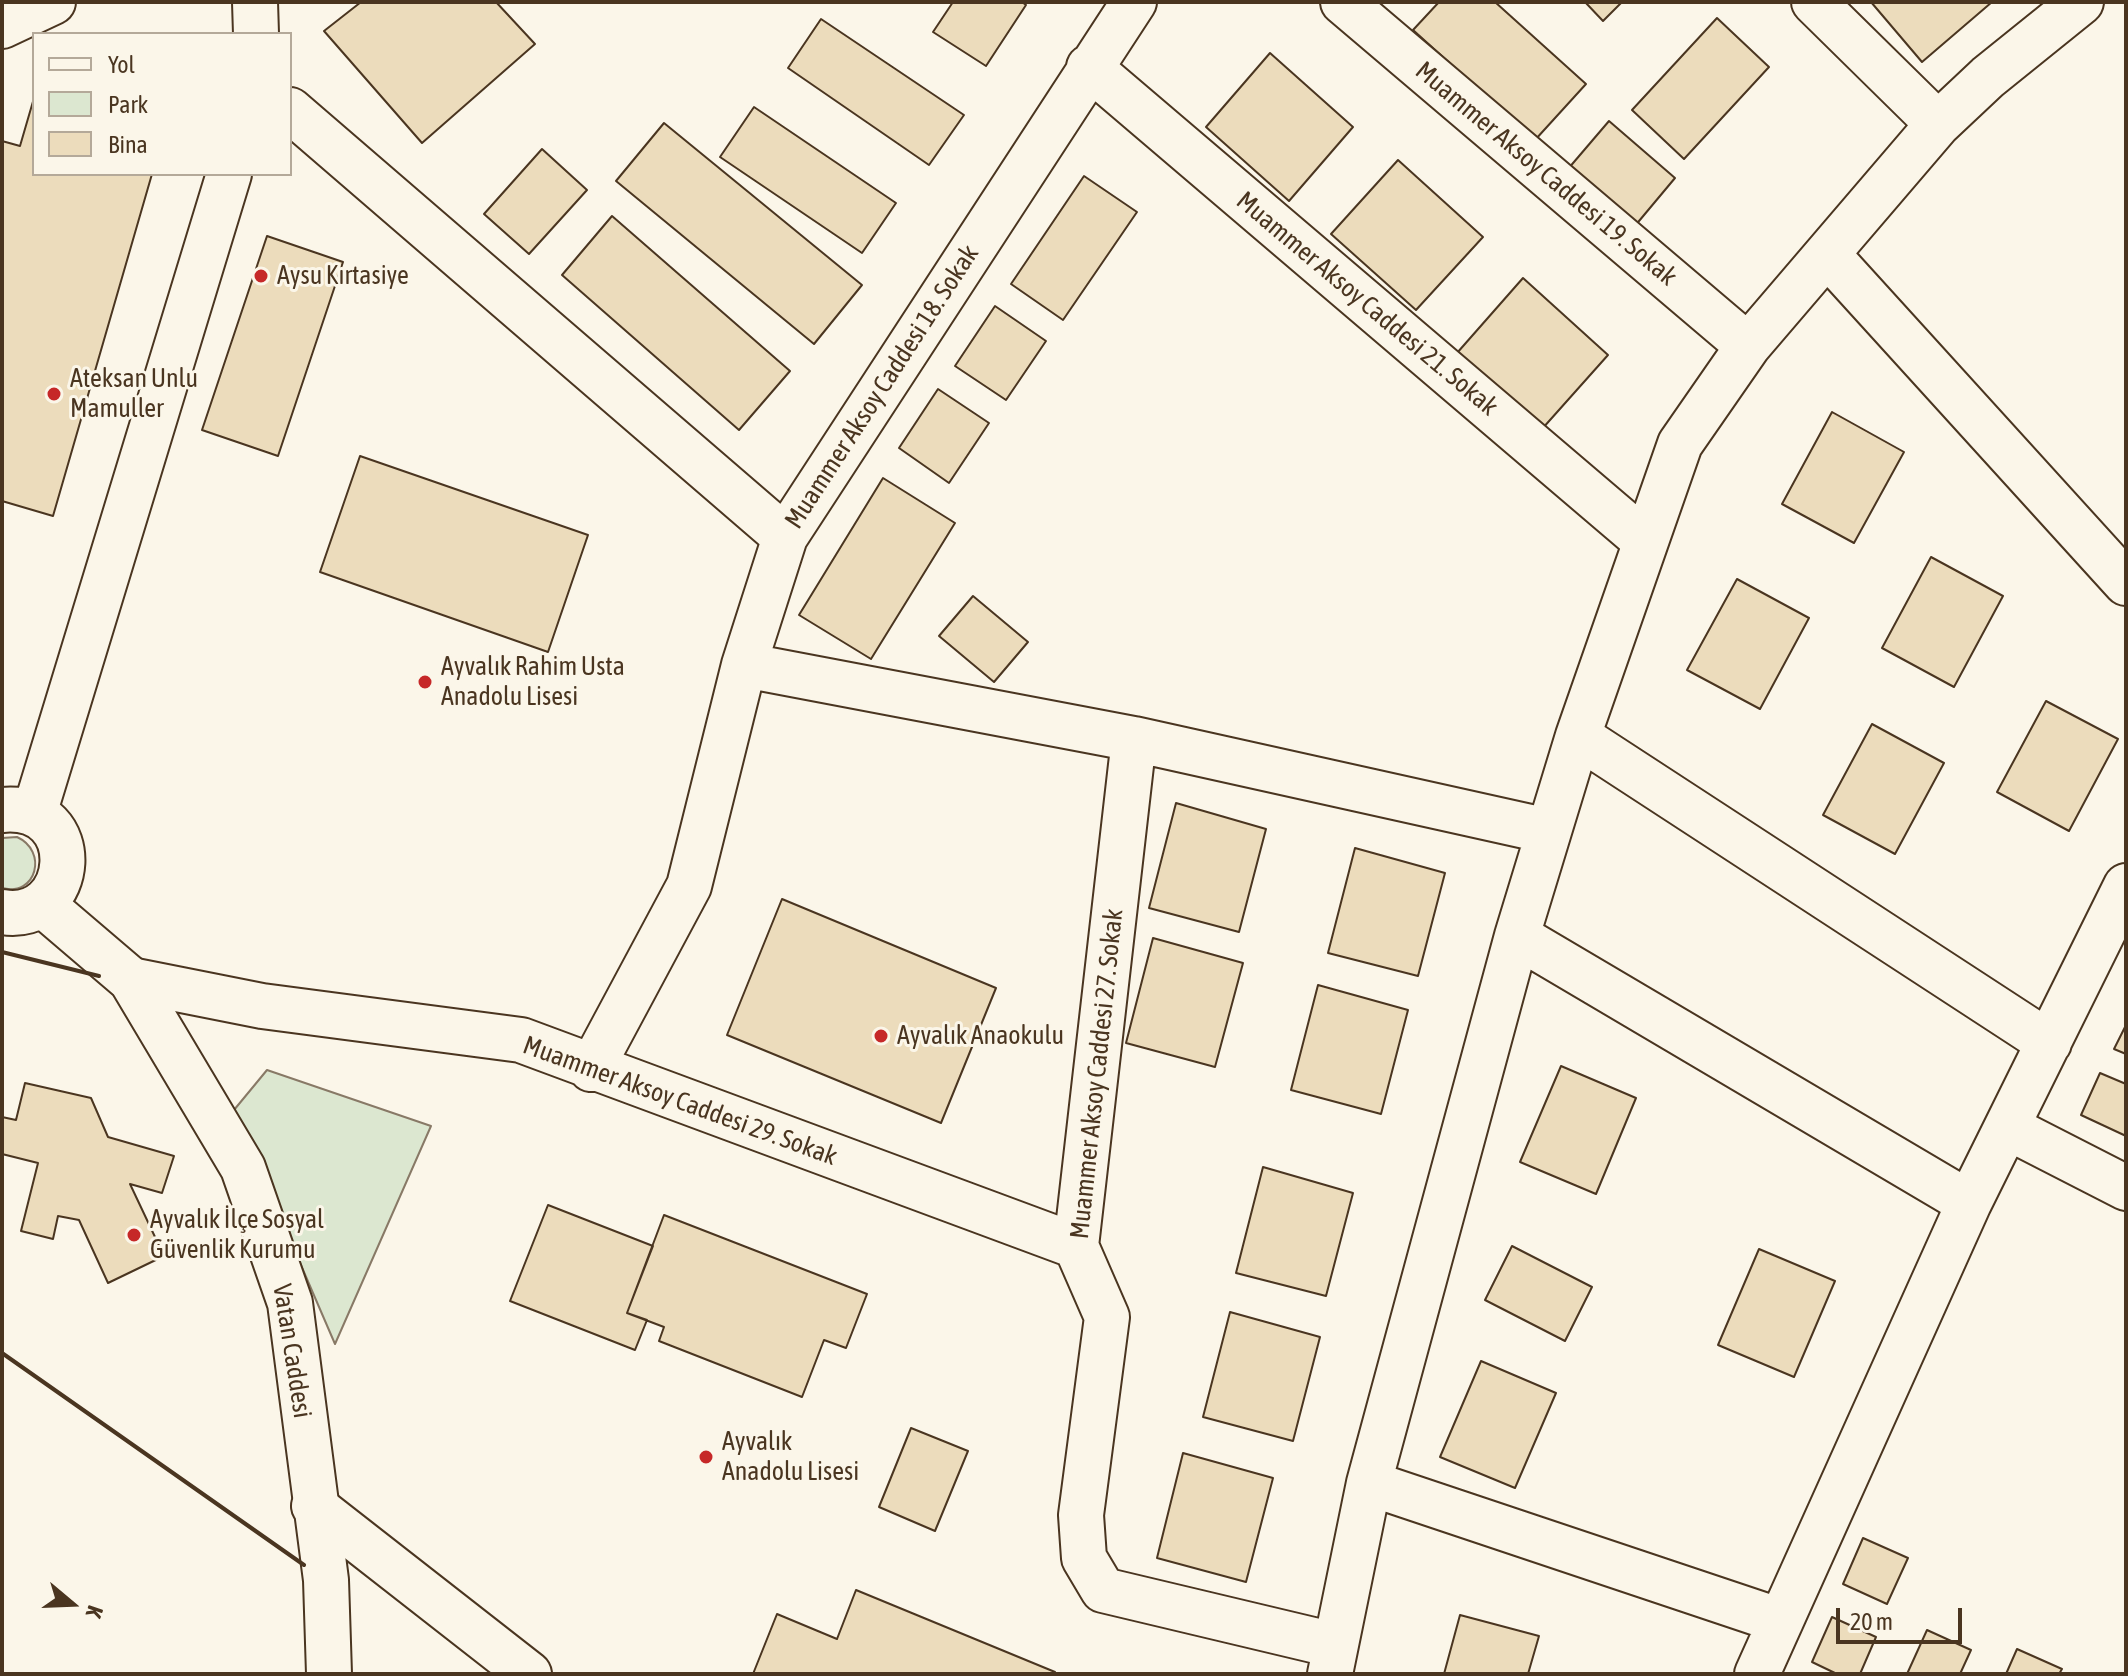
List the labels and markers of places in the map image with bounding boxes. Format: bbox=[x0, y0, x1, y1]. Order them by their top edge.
place label: Aysu Kırtasiye bbox=[277, 260, 409, 292]
marker: Aysu Kırtasiye bbox=[252, 267, 270, 285]
place label: Ateksan Unlu Mamuller bbox=[70, 363, 198, 424]
marker: Ateksan Unlu Mamuller bbox=[45, 385, 63, 403]
place label: Ayvalık Rahim Usta Anadolu Lisesi bbox=[441, 651, 625, 712]
marker: Ayvalık Rahim Usta Anadolu Lisesi bbox=[416, 673, 434, 691]
place label: Ayvalık Anaokulu bbox=[897, 1020, 1064, 1052]
marker: Ayvalık Anaokulu bbox=[872, 1027, 890, 1045]
place label: Ayvalık İlçe Sosyal Güvenlik Kurumu bbox=[150, 1204, 324, 1266]
marker: Ayvalık İlçe Sosyal Güvenlik Kurumu bbox=[125, 1226, 143, 1244]
place label: Ayvalık Anadolu Lisesi bbox=[722, 1426, 859, 1488]
marker: Ayvalık Anadolu Lisesi bbox=[697, 1448, 715, 1466]

